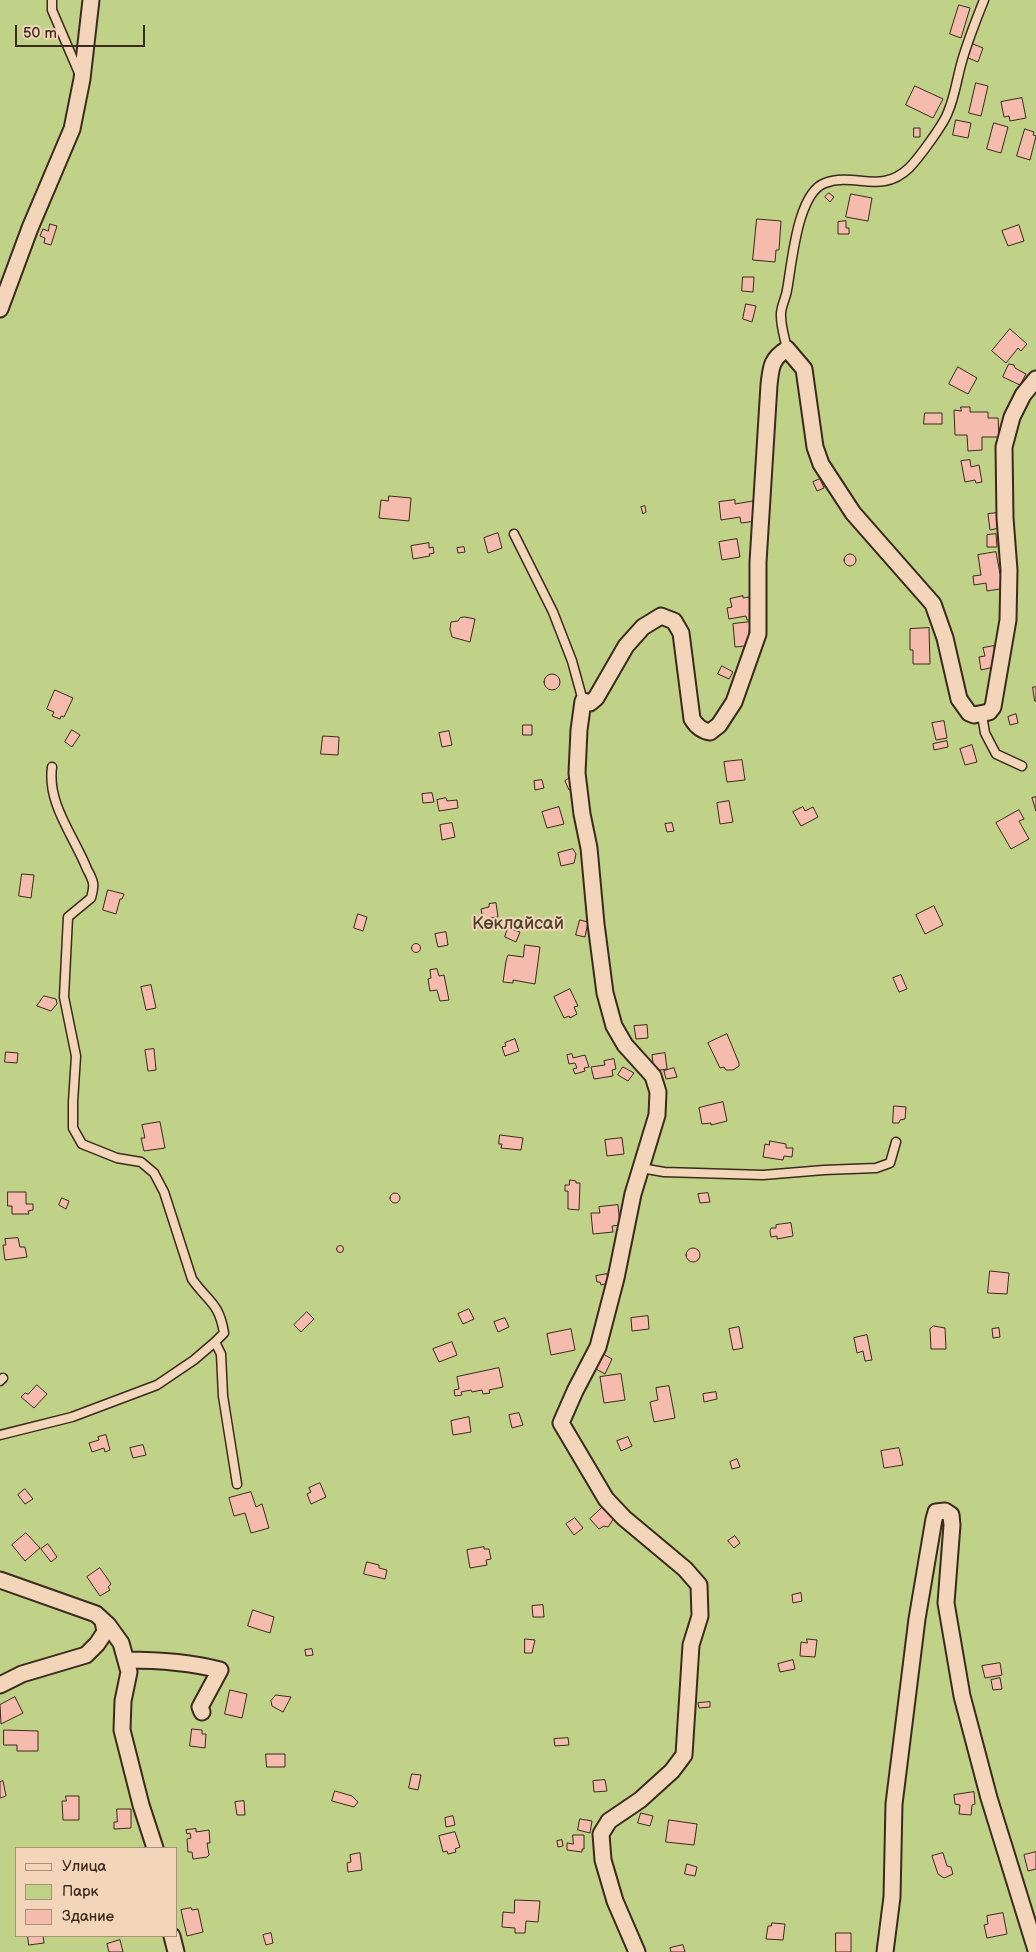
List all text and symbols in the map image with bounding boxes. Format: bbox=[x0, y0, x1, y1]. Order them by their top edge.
scale bar bbox=[18, 15, 148, 47]
text: 50 m bbox=[23, 24, 57, 43]
park label: Көклайсай bbox=[472, 913, 564, 935]
legend bbox=[15, 1847, 178, 1937]
text: Улица bbox=[62, 1857, 106, 1876]
text: Парк bbox=[62, 1882, 99, 1901]
text: Здание bbox=[62, 1907, 114, 1926]

